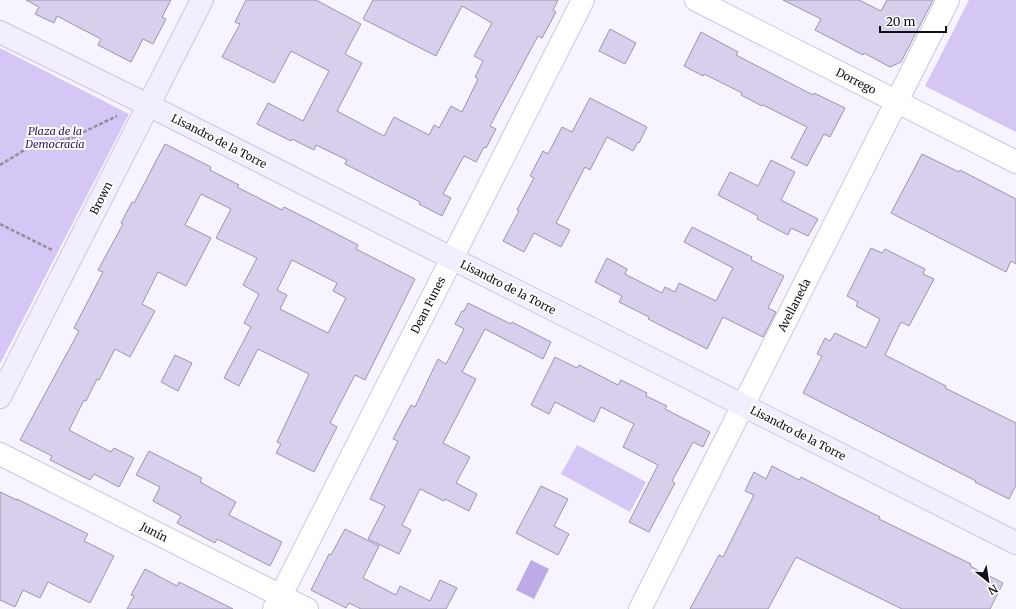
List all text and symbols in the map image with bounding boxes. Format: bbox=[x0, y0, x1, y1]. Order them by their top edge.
scale bar bbox=[880, 8, 946, 34]
text: 20 m bbox=[886, 14, 915, 29]
street label: Dorrego bbox=[834, 65, 879, 97]
street label: Lisandro de la Torre bbox=[169, 111, 269, 171]
park label: Plaza de la Democracia bbox=[24, 124, 85, 151]
street label: Brown bbox=[87, 179, 116, 217]
street label: Lisandro de la Torre bbox=[458, 257, 558, 317]
street label: Dean Funes bbox=[408, 274, 448, 336]
street label: Avellaneda bbox=[774, 276, 813, 335]
street label: Lisandro de la Torre bbox=[748, 403, 848, 463]
street label: Junín bbox=[137, 519, 171, 545]
north arrow bbox=[968, 561, 1008, 601]
text: N bbox=[985, 581, 1000, 598]

